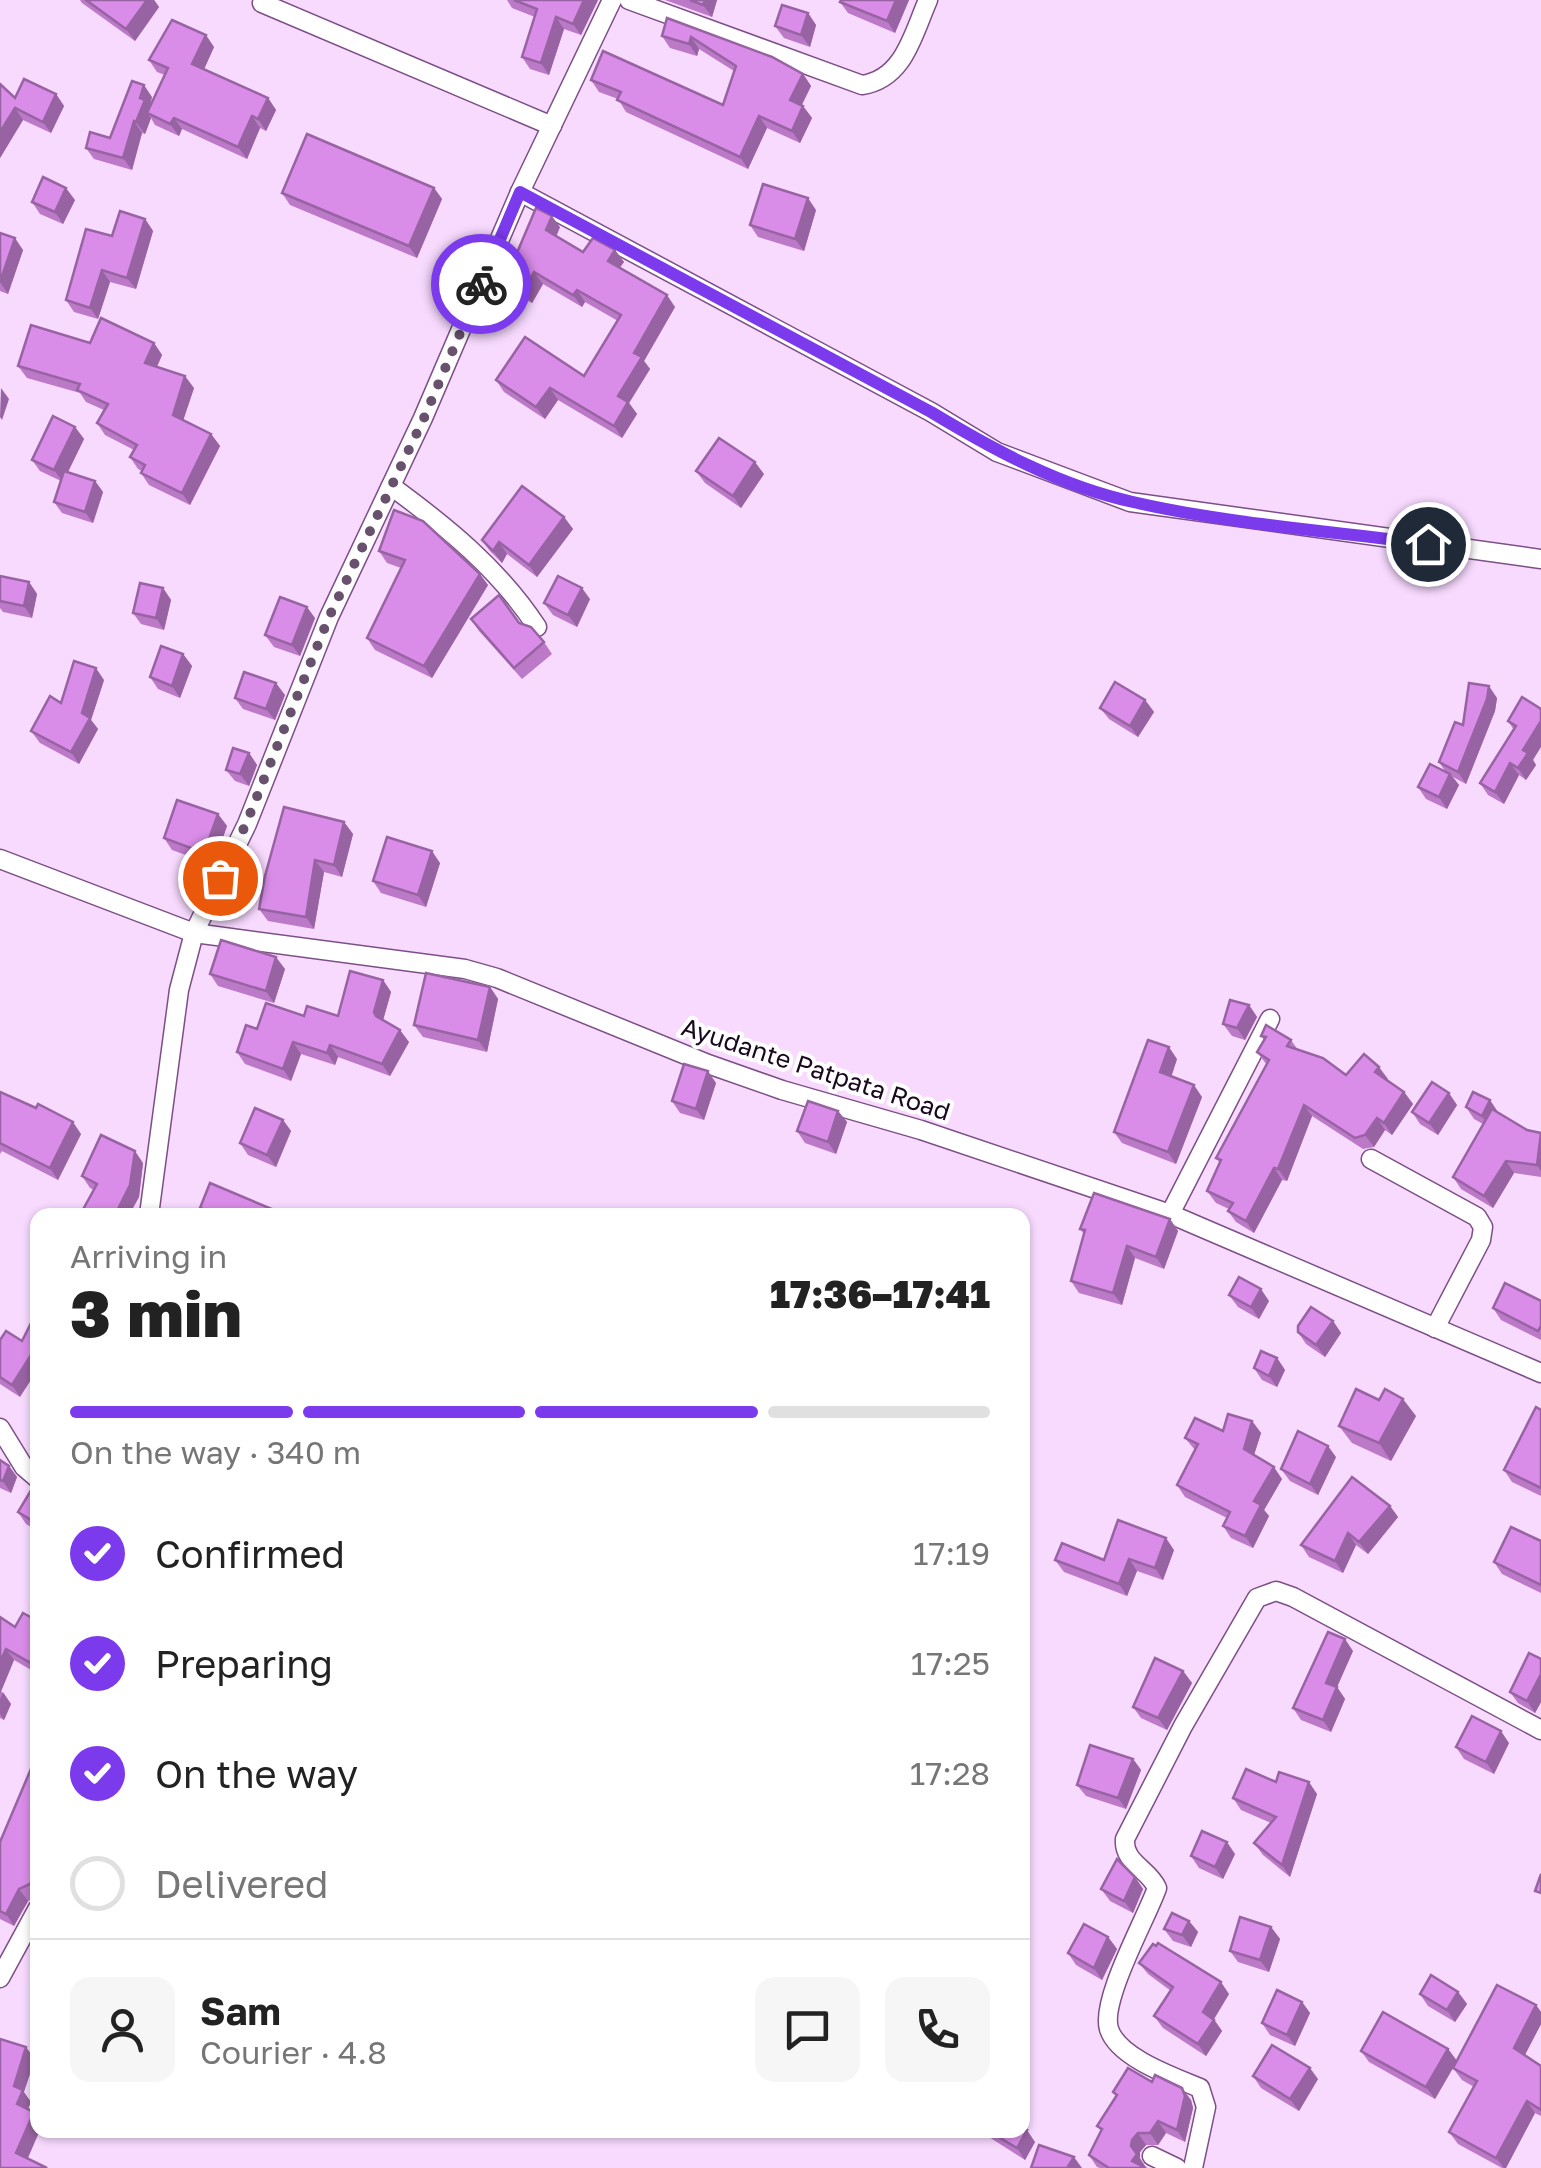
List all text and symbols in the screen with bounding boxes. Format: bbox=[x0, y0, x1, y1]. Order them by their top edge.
courier bbox=[431, 234, 531, 334]
icon: bike bbox=[454, 257, 509, 312]
pin bbox=[1386, 502, 1471, 587]
icon: home bbox=[1401, 517, 1456, 572]
pin bbox=[178, 836, 263, 921]
icon: bag bbox=[193, 851, 248, 906]
street label: Ayudante Patpata Road bbox=[678, 1010, 954, 1127]
text: Arriving in bbox=[70, 1237, 227, 1275]
text: 17:36–17:41 bbox=[770, 1271, 990, 1316]
text: 3 min bbox=[70, 1273, 242, 1351]
text: On the way · 340 m bbox=[70, 1433, 361, 1471]
icon: check bbox=[70, 1526, 125, 1581]
text: Confirmed bbox=[155, 1531, 345, 1576]
text: 17:19 bbox=[913, 1534, 990, 1572]
icon: check bbox=[70, 1636, 125, 1691]
text: Preparing bbox=[155, 1641, 333, 1686]
text: 17:25 bbox=[911, 1644, 990, 1682]
icon: check bbox=[70, 1746, 125, 1801]
text: On the way bbox=[155, 1751, 358, 1796]
text: 17:28 bbox=[910, 1754, 990, 1792]
text: Delivered bbox=[155, 1861, 328, 1906]
button: person bbox=[70, 1977, 175, 2082]
button: chat bbox=[755, 1977, 860, 2082]
button: phone bbox=[885, 1977, 990, 2082]
text: Sam bbox=[200, 1988, 281, 2033]
text: Courier · 4.8 bbox=[200, 2033, 387, 2071]

